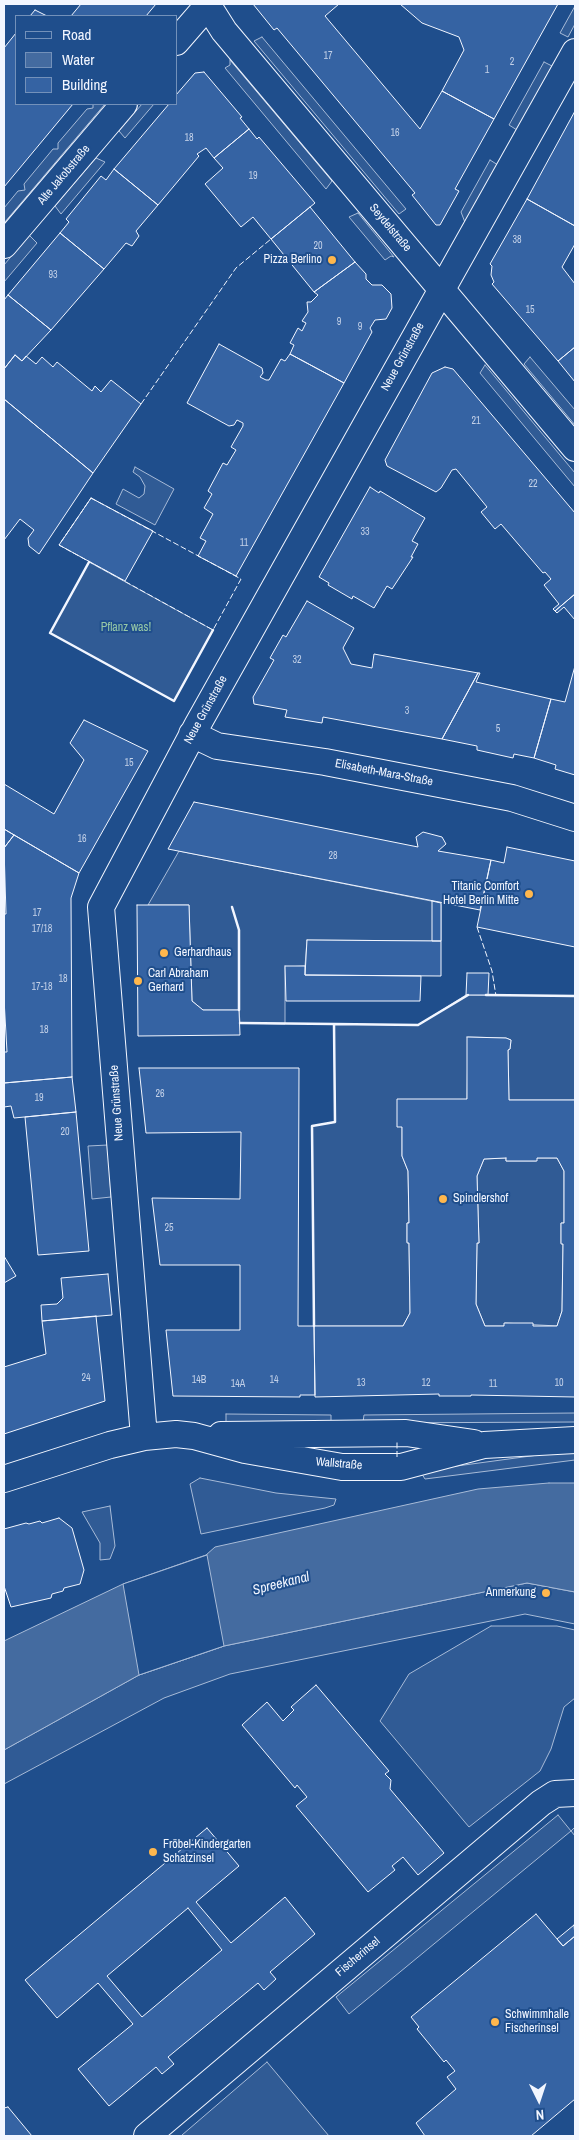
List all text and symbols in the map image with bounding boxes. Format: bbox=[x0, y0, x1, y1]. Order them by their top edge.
legend bbox=[15, 15, 178, 105]
text: Road bbox=[62, 24, 91, 45]
text: Water bbox=[62, 49, 94, 70]
house number: 17 bbox=[323, 50, 333, 62]
house number: 2 bbox=[510, 56, 514, 68]
house number: 1 bbox=[485, 64, 489, 76]
text: Building bbox=[62, 74, 107, 95]
house number: 16 bbox=[390, 127, 400, 139]
house number: 18 bbox=[184, 132, 194, 144]
street label: Alte Jakobstraße bbox=[35, 142, 93, 208]
house number: 19 bbox=[248, 170, 258, 182]
street label: Seydelstraße bbox=[366, 201, 414, 255]
house number: 38 bbox=[512, 234, 522, 246]
house number: 20 bbox=[313, 240, 323, 252]
place label: Pizza Berlino bbox=[263, 253, 322, 267]
marker: Pizza Berlino bbox=[326, 254, 338, 266]
house number: 93 bbox=[48, 269, 58, 281]
house number: 15 bbox=[525, 304, 535, 316]
house number: 9 bbox=[337, 316, 341, 328]
street label: Neue Grünstraße bbox=[378, 320, 428, 394]
house number: 9 bbox=[358, 321, 362, 333]
house number: 21 bbox=[471, 415, 481, 427]
house number: 22 bbox=[528, 478, 538, 490]
house number: 33 bbox=[360, 526, 370, 538]
house number: 11 bbox=[240, 537, 248, 549]
park label: Pflanz was! bbox=[101, 621, 151, 635]
house number: 32 bbox=[292, 654, 302, 666]
street label: Neue Grünstraße bbox=[181, 673, 231, 747]
house number: 3 bbox=[405, 705, 409, 717]
house number: 5 bbox=[496, 723, 500, 735]
street label: Elisabeth-Mara-Straße bbox=[334, 756, 434, 790]
house number: 15 bbox=[124, 757, 134, 769]
house number: 16 bbox=[77, 833, 87, 845]
house number: 28 bbox=[328, 850, 338, 862]
place label: Titanic Comfort Hotel Berlin Mitte bbox=[443, 880, 519, 908]
marker: Titanic Comfort Hotel Berlin Mitte bbox=[523, 888, 535, 900]
house number: 17 bbox=[32, 907, 42, 919]
house number: 17/18 bbox=[32, 923, 52, 935]
place label: Gerhardhaus bbox=[174, 946, 231, 960]
marker: Gerhardhaus bbox=[158, 947, 170, 959]
place label: Carl Abraham Gerhard bbox=[148, 967, 209, 995]
house number: 18 bbox=[58, 973, 68, 985]
marker: Carl Abraham Gerhard bbox=[132, 975, 144, 987]
house number: 17-18 bbox=[32, 981, 52, 993]
house number: 18 bbox=[39, 1024, 49, 1036]
street label: Neue Grünstraße bbox=[107, 1065, 127, 1141]
house number: 26 bbox=[155, 1088, 165, 1100]
house number: 19 bbox=[34, 1092, 44, 1104]
house number: 20 bbox=[60, 1126, 70, 1138]
place label: Spindlershof bbox=[453, 1192, 508, 1206]
marker: Spindlershof bbox=[437, 1193, 449, 1205]
house number: 25 bbox=[164, 1222, 174, 1234]
house number: 24 bbox=[81, 1372, 91, 1384]
house number: 14B bbox=[192, 1374, 206, 1386]
house number: 14 bbox=[269, 1374, 279, 1386]
house number: 13 bbox=[356, 1377, 366, 1389]
house number: 12 bbox=[421, 1377, 431, 1389]
house number: 10 bbox=[554, 1377, 564, 1389]
house number: 14A bbox=[231, 1378, 245, 1390]
house number: 11 bbox=[489, 1378, 497, 1390]
street label: Wallstraße bbox=[315, 1455, 363, 1473]
water label: Spreekanal bbox=[251, 1569, 311, 1599]
place label: Anmerkung bbox=[486, 1586, 536, 1600]
marker: Anmerkung bbox=[540, 1587, 552, 1599]
place label: Fröbel-Kindergarten Schatzinsel bbox=[163, 1838, 251, 1866]
marker: Fröbel-Kindergarten Schatzinsel bbox=[147, 1846, 159, 1858]
street label: Fischerinsel bbox=[333, 1934, 383, 1980]
place label: Schwimmhalle Fischerinsel bbox=[505, 2008, 569, 2036]
marker: Schwimmhalle Fischerinsel bbox=[489, 2016, 501, 2028]
north arrow bbox=[514, 2075, 564, 2125]
text: N bbox=[535, 2106, 545, 2124]

